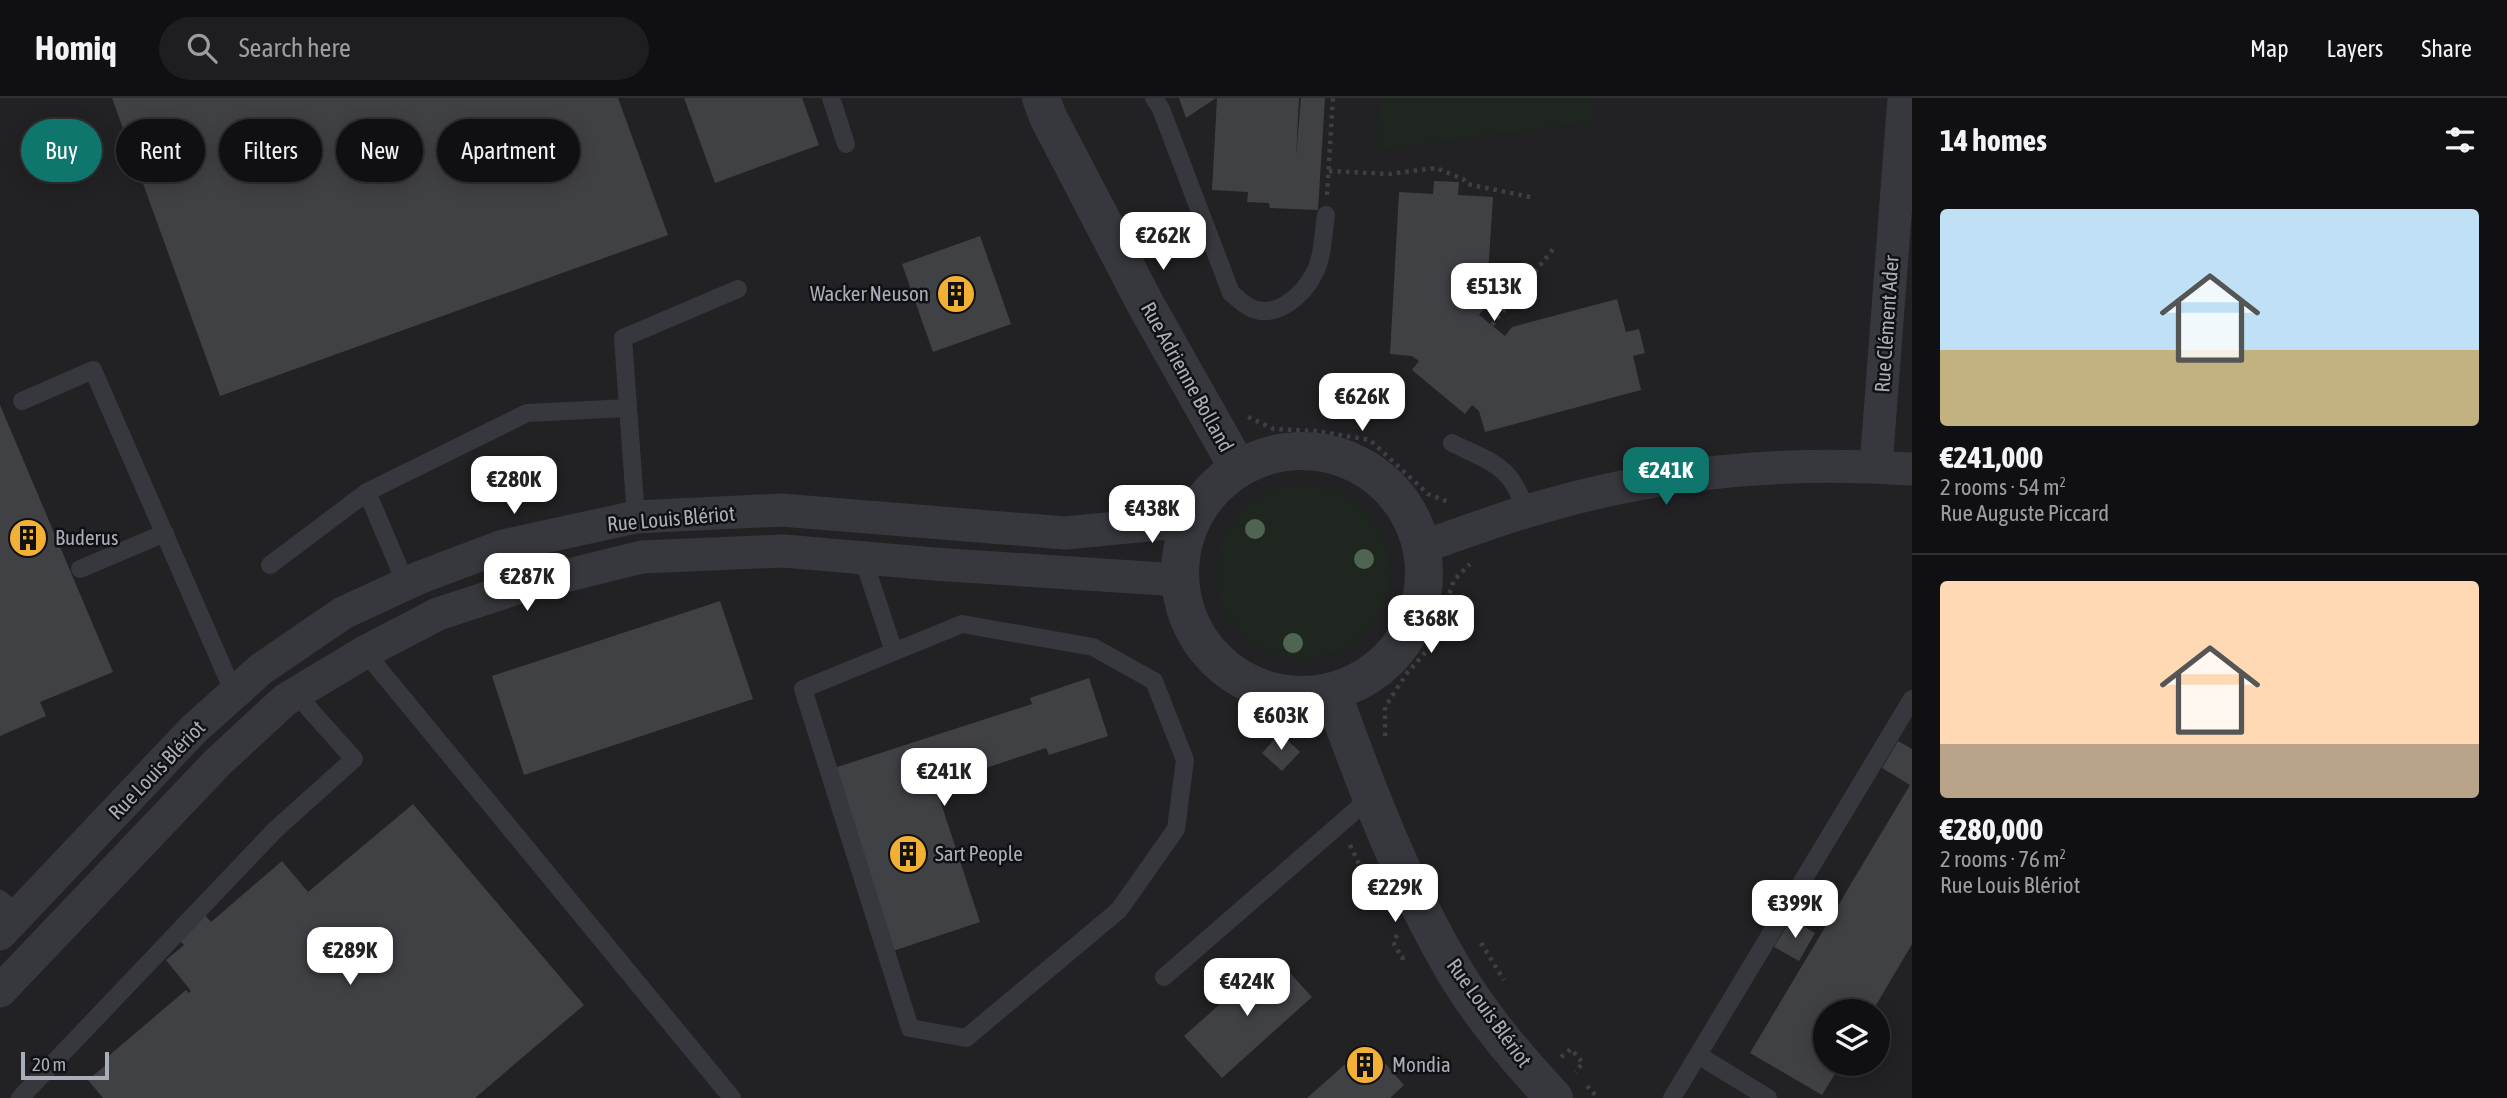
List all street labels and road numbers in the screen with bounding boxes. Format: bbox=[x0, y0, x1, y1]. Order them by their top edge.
street label: Rue Clément Ader bbox=[1869, 254, 1903, 393]
street label: Rue Adrienne Bolland bbox=[1137, 297, 1239, 456]
street label: Rue Louis Blériot bbox=[606, 500, 736, 536]
street label: Rue Louis Blériot bbox=[103, 715, 209, 824]
street label: Rue Louis Blériot bbox=[1442, 954, 1537, 1071]

